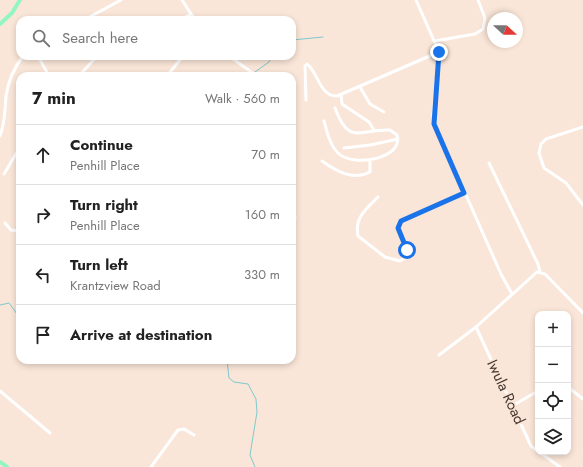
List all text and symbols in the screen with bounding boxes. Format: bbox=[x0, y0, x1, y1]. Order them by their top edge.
north arrow bbox=[487, 12, 523, 48]
search box bbox=[16, 16, 296, 60]
icon: search bbox=[30, 27, 52, 49]
text: Search here bbox=[62, 27, 138, 49]
route end bbox=[430, 43, 448, 61]
text: 7 min bbox=[32, 86, 76, 110]
text: Walk · 560 m bbox=[205, 89, 280, 108]
text: Continue bbox=[70, 134, 133, 156]
icon: ahead bbox=[32, 144, 54, 166]
text: 70 m bbox=[251, 145, 280, 164]
text: Penhill Place bbox=[70, 156, 140, 175]
text: Turn right bbox=[70, 194, 138, 216]
icon: right bbox=[32, 204, 54, 226]
text: 160 m bbox=[245, 205, 280, 224]
text: Penhill Place bbox=[70, 216, 140, 235]
route start bbox=[398, 241, 416, 259]
text: Turn left bbox=[70, 254, 128, 276]
icon: left bbox=[32, 264, 54, 286]
text: 330 m bbox=[244, 265, 280, 284]
text: Krantzview Road bbox=[70, 276, 161, 295]
map controls bbox=[535, 311, 571, 455]
button: + bbox=[535, 311, 571, 347]
icon: arrive bbox=[32, 324, 54, 346]
text: Arrive at destination bbox=[70, 324, 212, 346]
button: − bbox=[535, 347, 571, 383]
street label: Iwula Road bbox=[481, 356, 531, 428]
button: locate bbox=[535, 383, 571, 419]
button: layers bbox=[535, 419, 571, 455]

